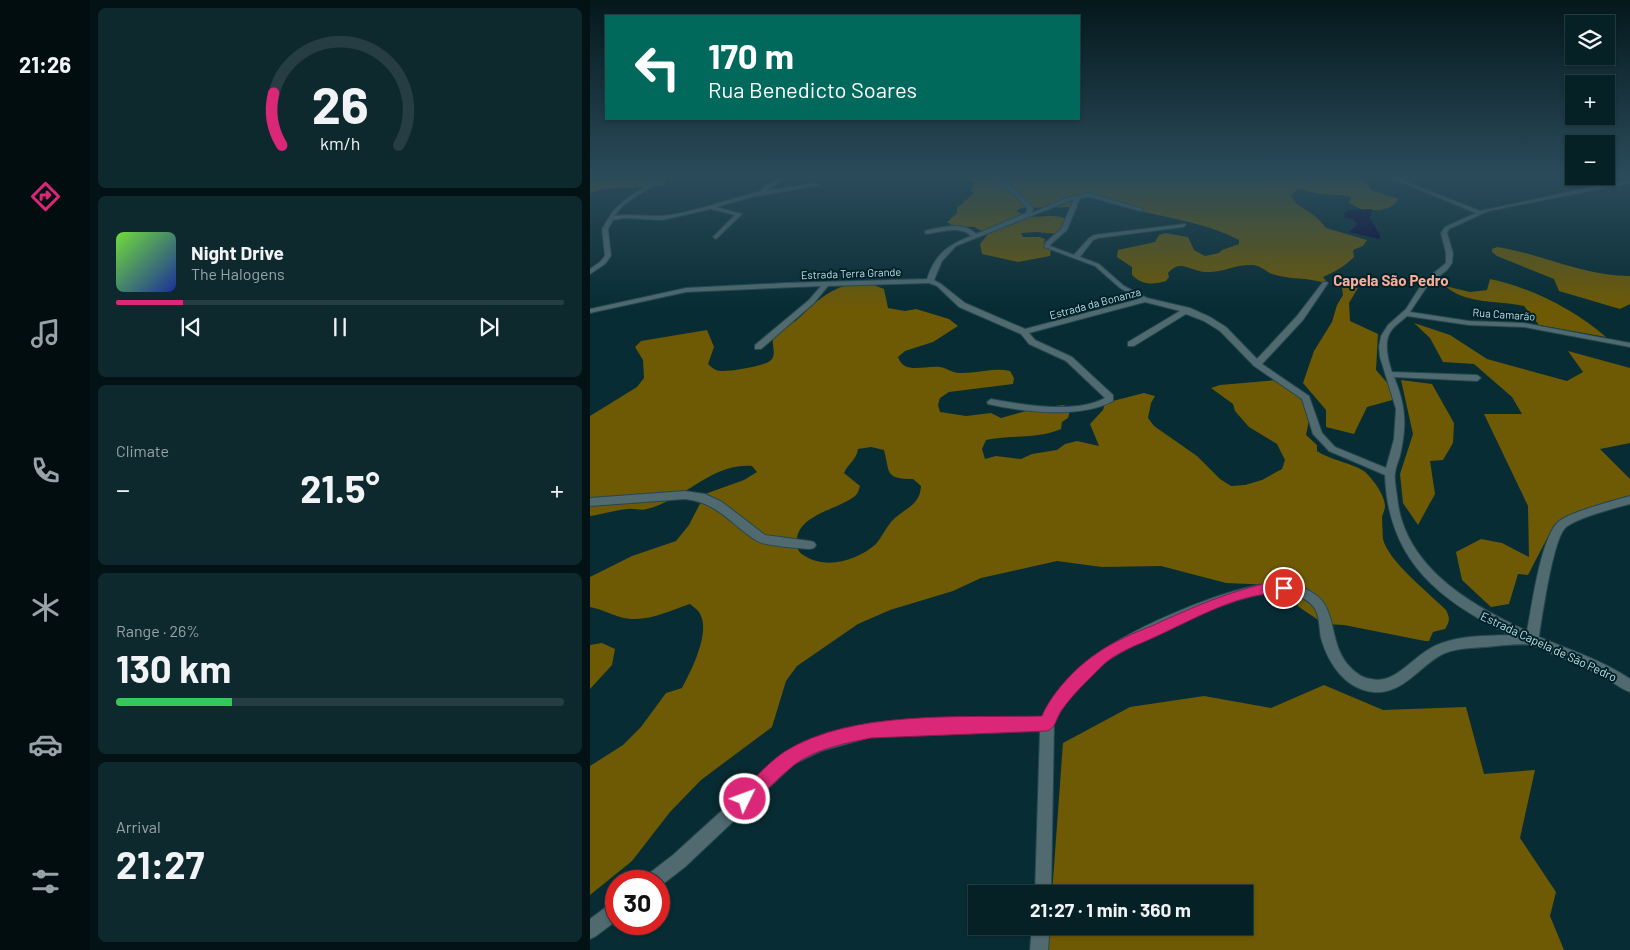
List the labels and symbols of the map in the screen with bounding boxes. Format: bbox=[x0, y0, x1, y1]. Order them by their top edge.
street label: Estrada Terra Grande bbox=[800, 265, 902, 281]
district label: Capela São Pedro bbox=[1333, 271, 1449, 289]
street label: Estrada da Bonanza bbox=[1048, 285, 1142, 321]
street label: Rua Camarão bbox=[1472, 305, 1536, 323]
pin bbox=[1263, 567, 1305, 609]
street label: Estrada Capela de São Pedro bbox=[1479, 608, 1619, 684]
position arrow bbox=[718, 772, 770, 824]
speed limit sign: 30 bbox=[605, 870, 670, 935]

